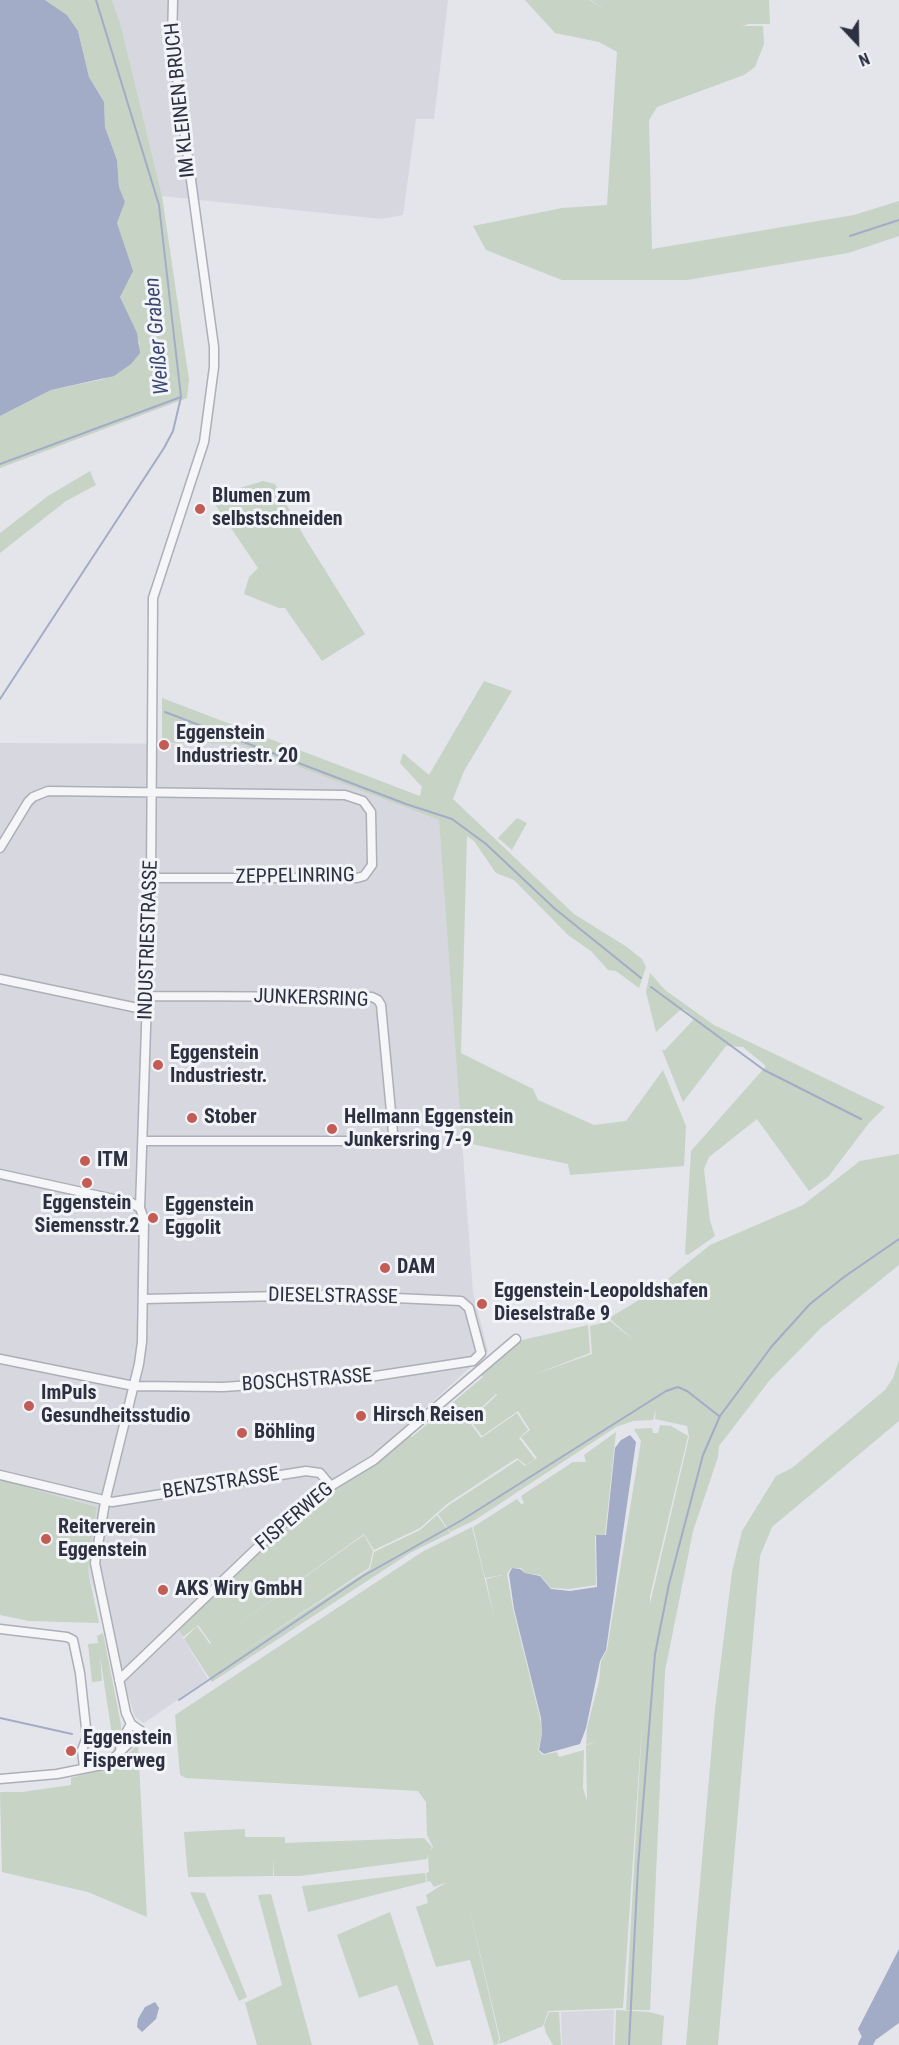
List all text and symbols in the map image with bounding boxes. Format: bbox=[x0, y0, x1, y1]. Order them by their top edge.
north arrow bbox=[827, 12, 887, 72]
street label: IM KLEINEN BRUCH bbox=[161, 21, 201, 179]
text: N bbox=[856, 49, 872, 70]
water label: Weißer Graben bbox=[140, 276, 176, 396]
place label: Blumen zum selbstschneiden bbox=[212, 485, 343, 532]
marker: Blumen zum selbstschneiden bbox=[193, 502, 207, 516]
place label: Eggenstein Industriestr. 20 bbox=[176, 722, 298, 769]
marker: Eggenstein Industriestr. 20 bbox=[157, 738, 171, 752]
street label: INDUSTRIESTRASSE bbox=[134, 860, 164, 1020]
street label: ZEPPELINRING bbox=[235, 864, 355, 890]
street label: JUNKERSRING bbox=[253, 985, 369, 1013]
place label: Eggenstein Industriestr. bbox=[170, 1042, 267, 1089]
marker: Eggenstein Industriestr. bbox=[151, 1058, 165, 1072]
place label: Stober bbox=[204, 1106, 257, 1130]
place label: Hellmann Eggenstein Junkersring 7-9 bbox=[344, 1106, 513, 1153]
marker: Stober bbox=[185, 1111, 199, 1125]
marker: Hellmann Eggenstein Junkersring 7-9 bbox=[325, 1122, 339, 1136]
place label: ITM bbox=[97, 1149, 128, 1173]
marker: ITM bbox=[78, 1154, 92, 1168]
marker: Eggenstein Siemensstr.2 bbox=[80, 1176, 94, 1190]
place label: Eggenstein Siemensstr.2 bbox=[35, 1192, 139, 1239]
place label: Eggenstein Eggolit bbox=[165, 1194, 254, 1241]
marker: Eggenstein Eggolit bbox=[146, 1211, 160, 1225]
place label: DAM bbox=[397, 1256, 435, 1280]
marker: DAM bbox=[378, 1261, 392, 1275]
place label: Eggenstein-Leopoldshafen Dieselstraße 9 bbox=[494, 1280, 708, 1327]
street label: DIESELSTRASSE bbox=[268, 1284, 398, 1310]
marker: Eggenstein-Leopoldshafen Dieselstraße 9 bbox=[475, 1297, 489, 1311]
street label: BOSCHSTRASSE bbox=[241, 1364, 373, 1398]
place label: ImPuls Gesundheitsstudio bbox=[41, 1382, 191, 1429]
marker: ImPuls Gesundheitsstudio bbox=[22, 1399, 36, 1413]
place label: Hirsch Reisen bbox=[373, 1404, 484, 1428]
marker: Hirsch Reisen bbox=[354, 1409, 368, 1423]
place label: Böhling bbox=[254, 1421, 315, 1445]
marker: Böhling bbox=[235, 1426, 249, 1440]
street label: BENZSTRASSE bbox=[161, 1463, 281, 1505]
street label: FISPERWEG bbox=[251, 1478, 339, 1556]
place label: Reiterverein Eggenstein bbox=[58, 1516, 155, 1563]
marker: Reiterverein Eggenstein bbox=[39, 1532, 53, 1546]
place label: AKS Wiry GmbH bbox=[175, 1578, 302, 1602]
marker: AKS Wiry GmbH bbox=[156, 1583, 170, 1597]
place label: Eggenstein Fisperweg bbox=[83, 1727, 172, 1774]
marker: Eggenstein Fisperweg bbox=[64, 1744, 78, 1758]

